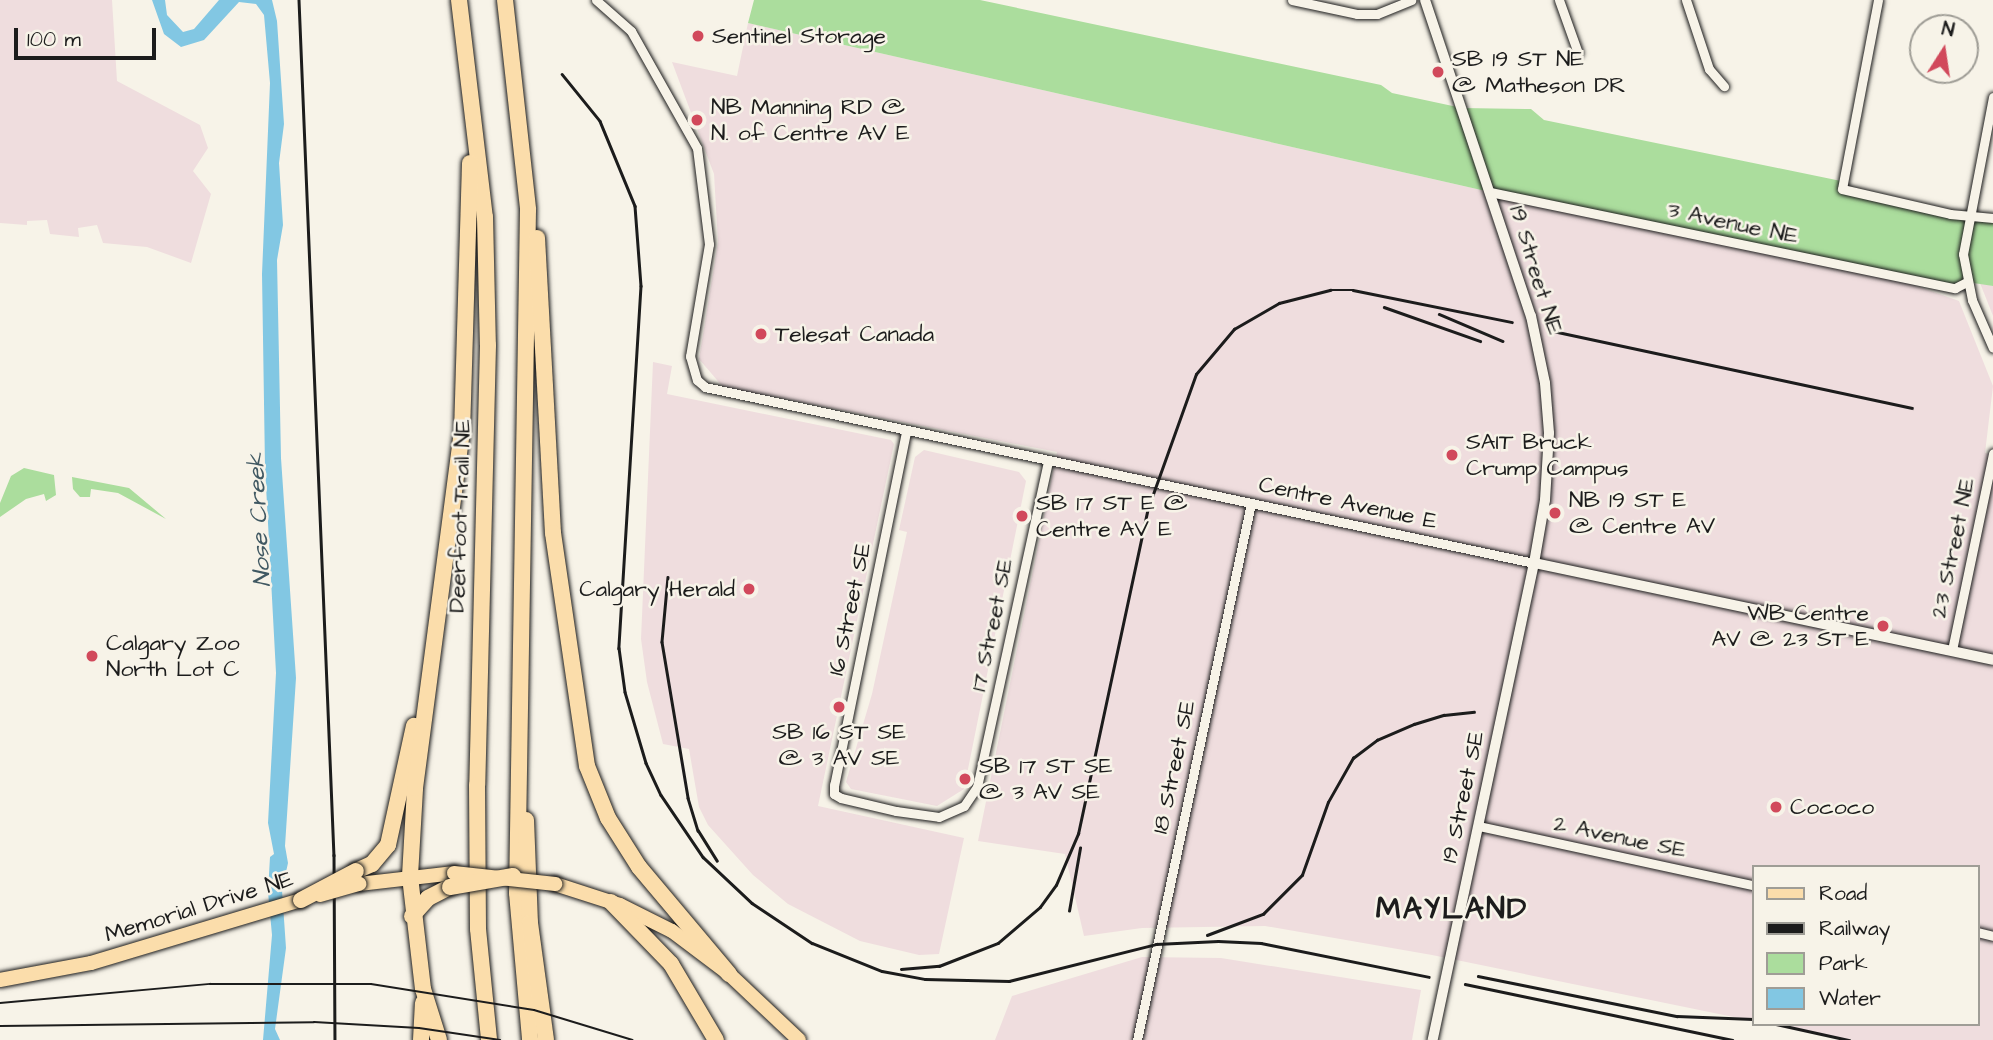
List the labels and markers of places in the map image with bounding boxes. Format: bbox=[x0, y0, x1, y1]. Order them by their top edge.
place label: Sentinel Storage bbox=[712, 22, 886, 50]
marker: Sentinel Storage bbox=[690, 28, 706, 44]
place label: SB 19 ST NE @ Matheson DR bbox=[1452, 45, 1626, 99]
marker: SB 19 ST NE @ Matheson DR bbox=[1430, 64, 1446, 80]
place label: NB Manning RD @ N. of Centre AV E bbox=[711, 93, 910, 147]
marker: NB Manning RD @ N. of Centre AV E bbox=[689, 112, 705, 128]
place label: Telesat Canada bbox=[775, 320, 934, 348]
marker: Telesat Canada bbox=[753, 326, 769, 342]
place label: SAIT Bruck Crump Campus bbox=[1466, 428, 1628, 482]
marker: SAIT Bruck Crump Campus bbox=[1444, 447, 1460, 463]
place label: NB 19 ST E @ Centre AV bbox=[1569, 486, 1715, 540]
place label: SB 17 ST E @ Centre AV E bbox=[1036, 489, 1188, 543]
marker: NB 19 ST E @ Centre AV bbox=[1547, 505, 1563, 521]
marker: SB 17 ST E @ Centre AV E bbox=[1014, 508, 1030, 524]
place label: Calgary Herald bbox=[579, 575, 735, 603]
marker: Calgary Herald bbox=[741, 581, 757, 597]
place label: WB Centre AV @ 23 ST E bbox=[1711, 599, 1869, 653]
marker: WB Centre AV @ 23 ST E bbox=[1875, 618, 1891, 634]
place label: Calgary Zoo North Lot C bbox=[106, 629, 240, 683]
marker: Calgary Zoo North Lot C bbox=[84, 648, 100, 664]
marker: SB 16 ST SE @ 3 AV SE bbox=[831, 699, 847, 715]
place label: SB 16 ST SE @ 3 AV SE bbox=[772, 718, 906, 772]
place label: SB 17 ST SE @ 3 AV SE bbox=[979, 752, 1112, 806]
marker: SB 17 ST SE @ 3 AV SE bbox=[957, 771, 973, 787]
place label: Cococo bbox=[1790, 793, 1874, 821]
marker: Cococo bbox=[1768, 799, 1784, 815]

